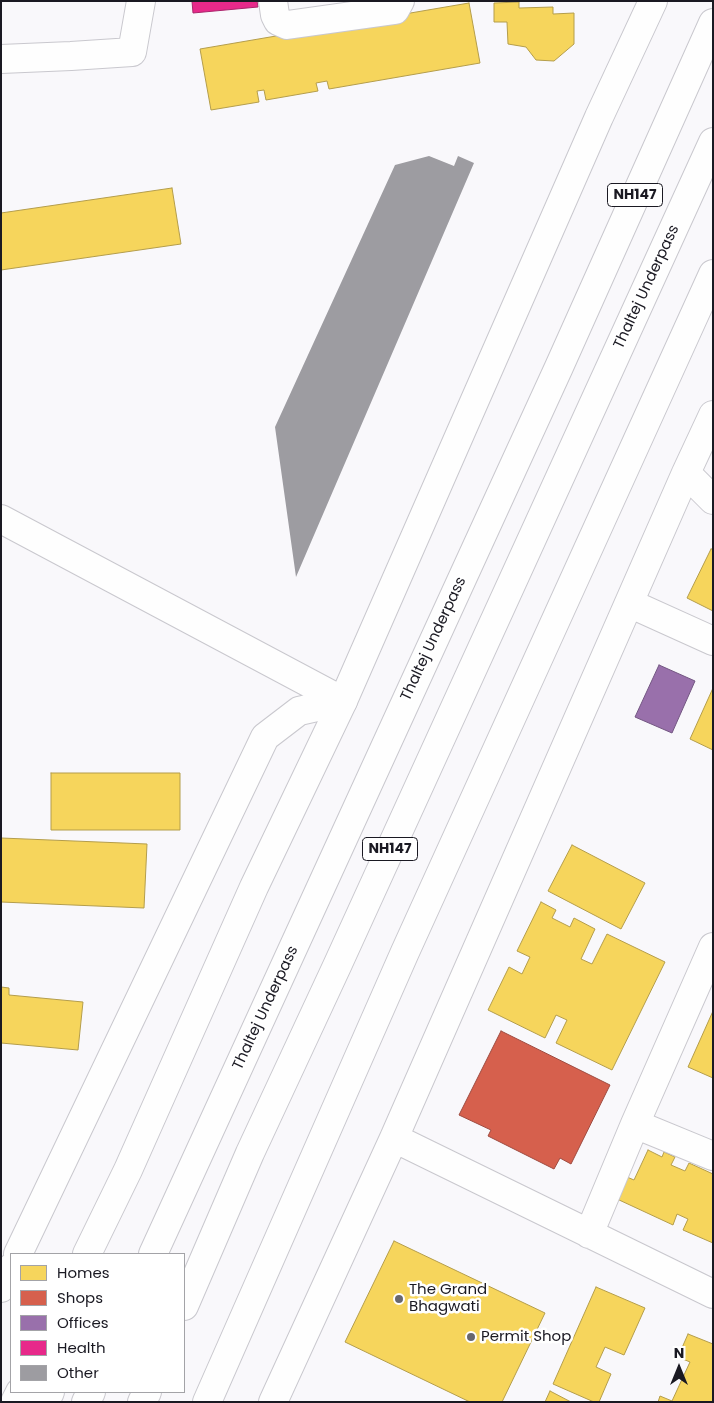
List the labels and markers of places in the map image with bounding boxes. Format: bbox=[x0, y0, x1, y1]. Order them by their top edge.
place label: The Grand Bhagwati bbox=[409, 1281, 487, 1316]
marker: The Grand Bhagwati bbox=[393, 1293, 405, 1305]
place label: Permit Shop bbox=[481, 1328, 571, 1346]
marker: Permit Shop bbox=[465, 1331, 477, 1343]

